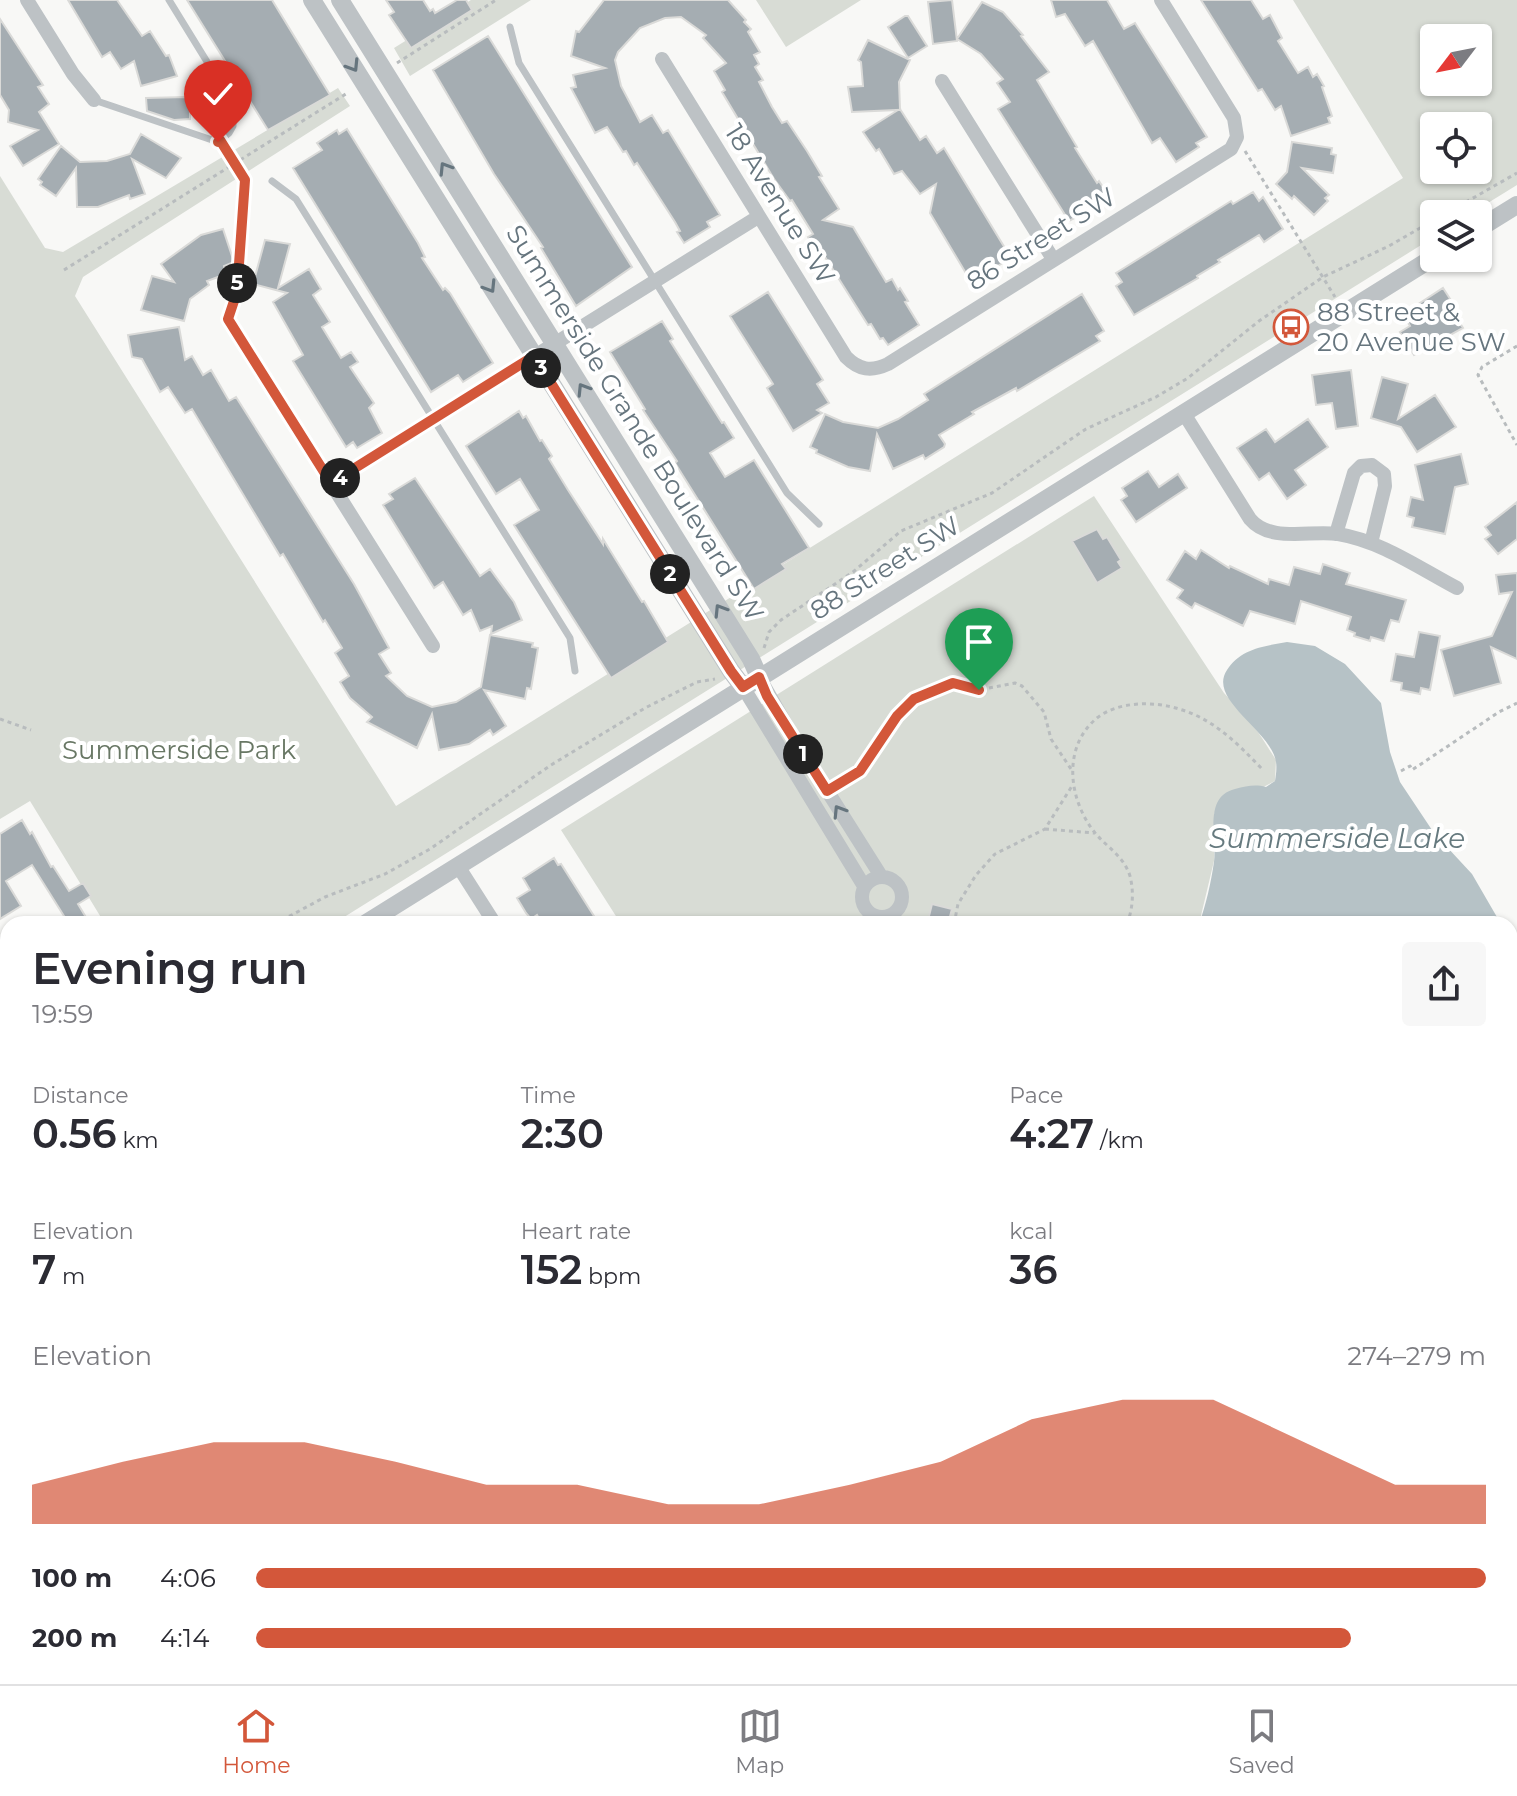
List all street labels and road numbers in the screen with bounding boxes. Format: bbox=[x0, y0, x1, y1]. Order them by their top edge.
street label: 18 Avenue SW bbox=[718, 118, 842, 290]
street label: 86 Street SW bbox=[961, 181, 1121, 297]
street label: Summerside Grande Boulevard SW bbox=[499, 219, 771, 627]
street label: 88 Street SW bbox=[804, 509, 966, 627]

